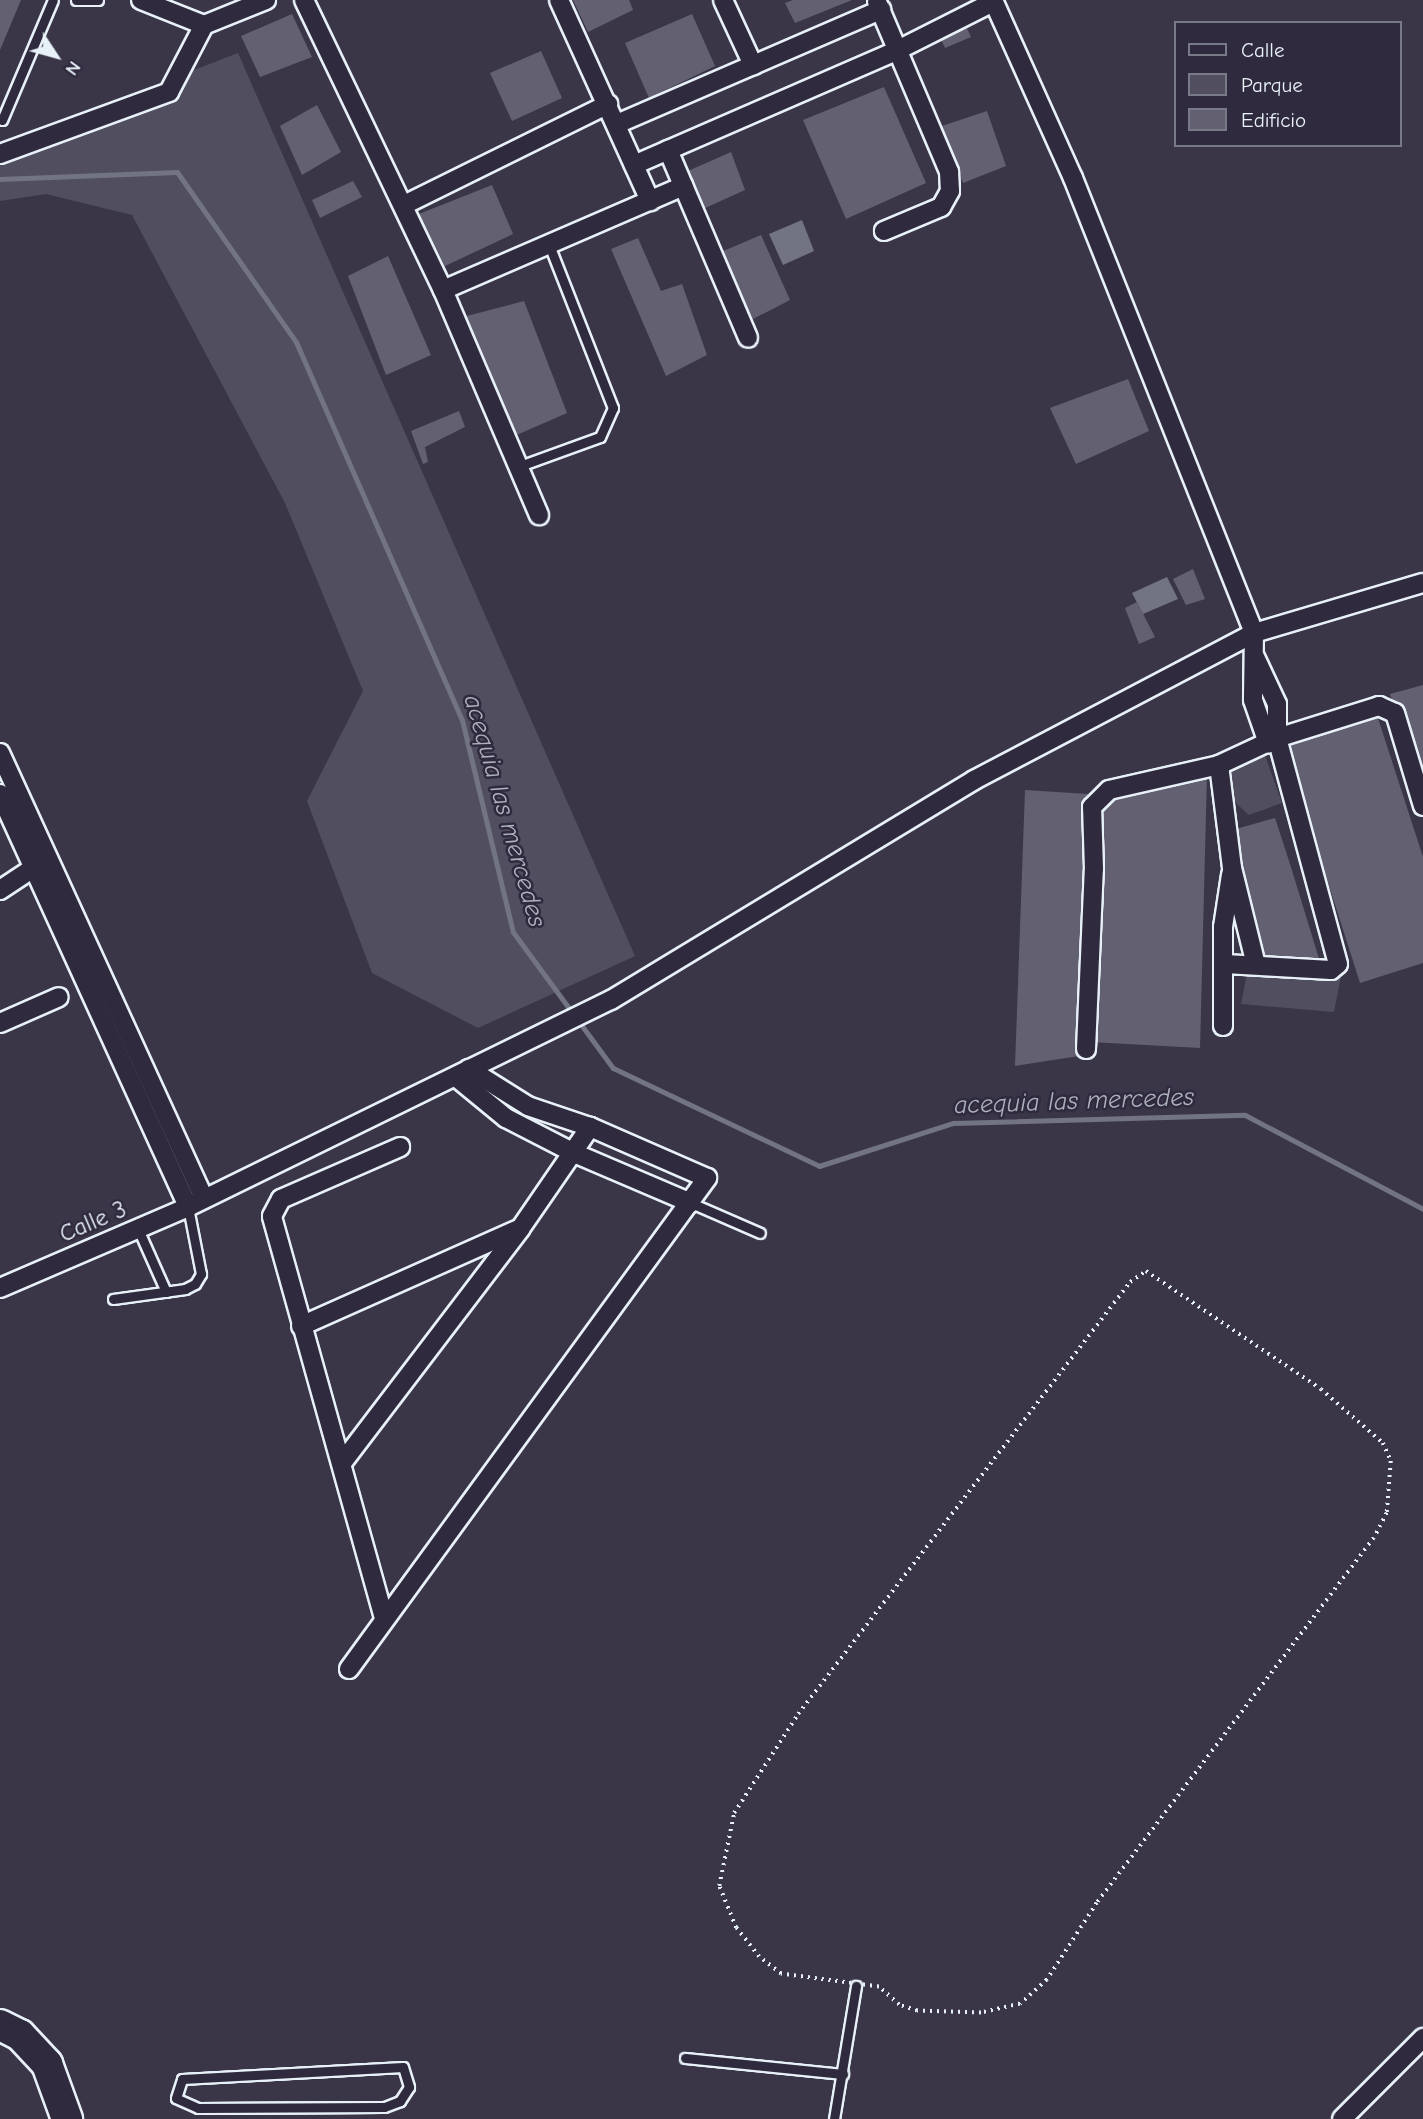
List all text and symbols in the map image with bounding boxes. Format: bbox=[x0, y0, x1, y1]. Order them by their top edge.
north arrow bbox=[21, 21, 91, 91]
legend bbox=[1174, 21, 1402, 147]
text: Calle bbox=[1241, 38, 1284, 62]
text: N bbox=[60, 57, 86, 80]
text: Parque bbox=[1241, 73, 1303, 97]
text: Edificio bbox=[1241, 108, 1306, 132]
water label: acequia las mercedes bbox=[456, 691, 552, 931]
water label: acequia las mercedes bbox=[953, 1082, 1195, 1122]
street label: Calle 3 bbox=[55, 1195, 131, 1249]

